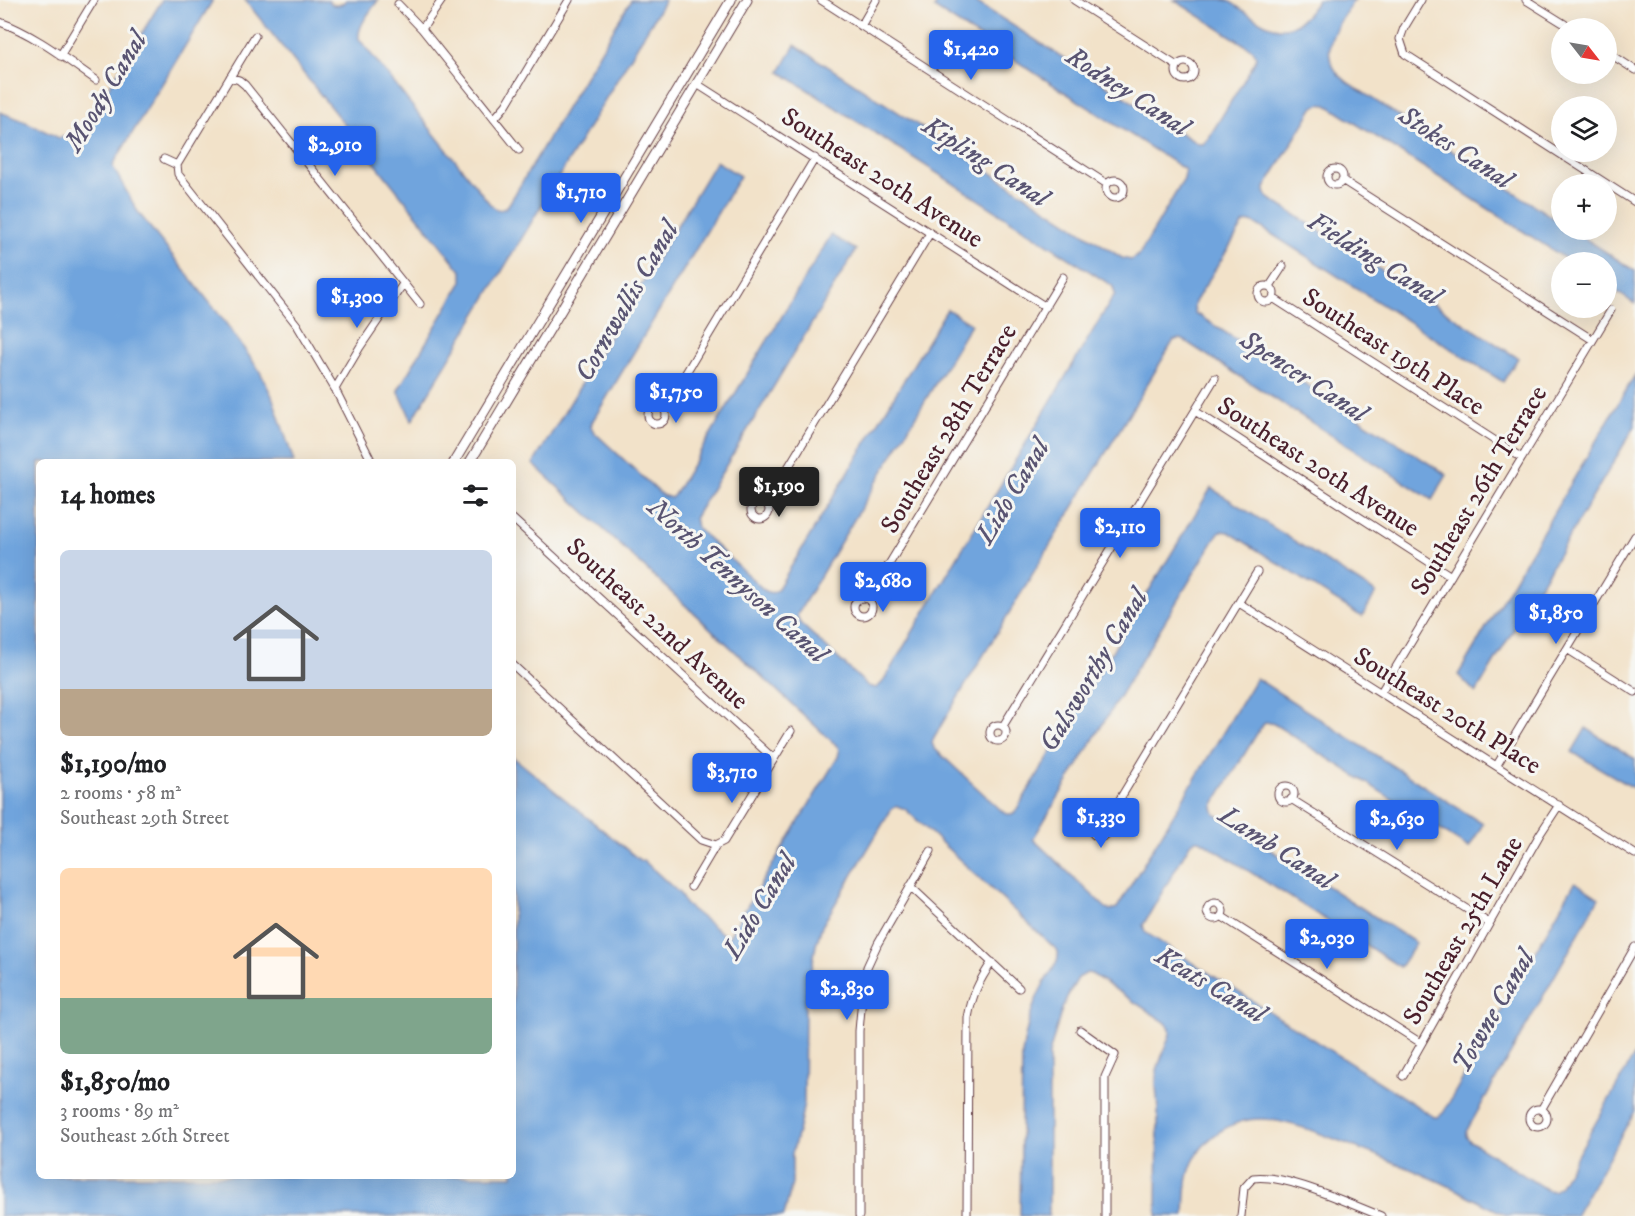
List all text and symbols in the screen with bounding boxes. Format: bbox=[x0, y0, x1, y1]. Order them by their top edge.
north arrow bbox=[1551, 18, 1617, 84]
map controls bbox=[1551, 18, 1617, 318]
water label: Moody Canal bbox=[56, 23, 156, 159]
pin: $1,420 bbox=[922, 30, 1020, 81]
text: $1,420 bbox=[943, 37, 999, 62]
water label: Rodney Canal bbox=[1058, 39, 1198, 146]
button: layers bbox=[1551, 96, 1617, 162]
water label: Stokes Canal bbox=[1391, 98, 1521, 199]
street label: Southeast 20th Avenue bbox=[775, 101, 989, 256]
water label: Kipling Canal bbox=[915, 108, 1057, 217]
pin: $2,910 bbox=[286, 126, 384, 177]
text: $2,910 bbox=[308, 133, 362, 158]
pin: $1,710 bbox=[532, 173, 630, 224]
button: + bbox=[1551, 174, 1617, 240]
text: $1,710 bbox=[556, 180, 606, 205]
water label: Fielding Canal bbox=[1301, 204, 1450, 315]
water label: Cornwallis Canal bbox=[567, 213, 688, 388]
button: − bbox=[1551, 252, 1617, 318]
pin: $1,300 bbox=[308, 278, 406, 329]
street label: Southeast 19th Place bbox=[1296, 281, 1491, 424]
text: $1,300 bbox=[331, 285, 383, 310]
street label: Southeast 28th Terrace bbox=[874, 318, 1025, 540]
water label: Spencer Canal bbox=[1233, 323, 1376, 432]
pin: $1,750 bbox=[627, 373, 725, 424]
text: $1,750 bbox=[649, 380, 703, 405]
street label: Southeast 26th Terrace bbox=[1404, 380, 1555, 602]
street label: Southeast 20th Avenue bbox=[1211, 390, 1425, 545]
water label: Lido Canal bbox=[967, 430, 1059, 552]
pin: $1,190 bbox=[730, 467, 828, 518]
text: $1,190 bbox=[753, 474, 805, 499]
text: 14 homes bbox=[60, 479, 155, 512]
icon: filters bbox=[459, 479, 492, 512]
water label: North Tennyson Canal bbox=[639, 490, 837, 673]
pin: $2,110 bbox=[1071, 508, 1169, 559]
text: $2,110 bbox=[1094, 515, 1146, 540]
street label: Southeast 22nd Avenue bbox=[559, 531, 755, 717]
pin: $2,680 bbox=[834, 562, 932, 613]
text: $2,680 bbox=[854, 569, 912, 594]
water label: Galsworthy Canal bbox=[1032, 580, 1157, 758]
icon: home bbox=[222, 589, 330, 697]
pin: $1,850 bbox=[1507, 594, 1605, 645]
text: $1,850 bbox=[1529, 601, 1583, 626]
street label: Southeast 20th Place bbox=[1347, 640, 1547, 782]
text: $1,190/mo bbox=[60, 748, 166, 781]
pin: $3,710 bbox=[683, 753, 781, 804]
text: $3,710 bbox=[706, 760, 758, 785]
text: 2 rooms · 58 m² bbox=[60, 781, 181, 806]
water label: Lamb Canal bbox=[1211, 797, 1343, 899]
pin: $1,330 bbox=[1052, 798, 1150, 849]
pin: $2,630 bbox=[1348, 800, 1446, 851]
text: $1,330 bbox=[1076, 805, 1126, 830]
text: Southeast 29th Street bbox=[60, 806, 229, 831]
text: $2,630 bbox=[1370, 807, 1424, 832]
street label: Southeast 25th Lane bbox=[1396, 831, 1531, 1031]
water label: Lido Canal bbox=[714, 845, 806, 967]
icon: home bbox=[222, 907, 330, 1015]
pin: $2,030 bbox=[1278, 919, 1376, 970]
text: $2,030 bbox=[1299, 926, 1355, 951]
water label: Keats Canal bbox=[1148, 938, 1275, 1033]
water label: Towne Canal bbox=[1445, 941, 1544, 1079]
pin: $2,830 bbox=[798, 970, 896, 1021]
text: $2,830 bbox=[820, 977, 874, 1002]
text: $1,850/mo bbox=[60, 1066, 170, 1099]
text: 3 rooms · 89 m² bbox=[60, 1099, 179, 1124]
text: Southeast 26th Street bbox=[60, 1124, 230, 1149]

